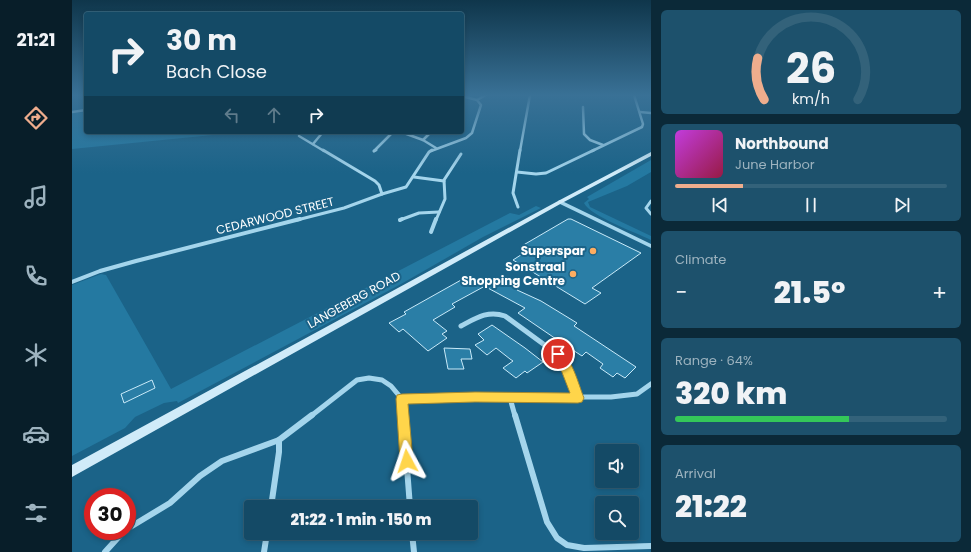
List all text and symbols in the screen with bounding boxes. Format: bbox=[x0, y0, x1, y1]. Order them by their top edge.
text: 30 m bbox=[166, 21, 237, 60]
text: 21:21 bbox=[16, 27, 56, 52]
icon: right bbox=[100, 28, 152, 80]
text: 26 bbox=[786, 39, 836, 98]
text: Bach Close bbox=[166, 59, 267, 84]
text: km/h bbox=[792, 89, 830, 109]
icon: directions bbox=[22, 104, 50, 132]
icon: left bbox=[221, 104, 243, 126]
icon: ahead bbox=[263, 104, 285, 126]
icon: right bbox=[305, 104, 327, 126]
text: Northbound bbox=[735, 133, 829, 154]
text: June Harbor bbox=[735, 155, 815, 174]
icon: music bbox=[22, 183, 50, 211]
street label: CEDARWOOD STREET bbox=[214, 192, 336, 238]
icon: previous bbox=[709, 194, 731, 216]
icon: pause bbox=[800, 194, 822, 216]
icon: next bbox=[891, 194, 913, 216]
place label: Superspar bbox=[521, 242, 585, 259]
marker: Superspar bbox=[588, 246, 598, 256]
text: Climate bbox=[675, 250, 726, 269]
place label: Sonstraal Shopping Centre bbox=[461, 258, 566, 289]
icon: phone bbox=[22, 262, 50, 290]
street label: LANGEBERG ROAD bbox=[304, 267, 403, 332]
marker: Sonstraal Shopping Centre bbox=[568, 269, 578, 279]
text: 21.5° bbox=[774, 271, 845, 314]
text: − bbox=[675, 277, 687, 308]
text: + bbox=[932, 277, 947, 308]
pin bbox=[541, 337, 575, 371]
icon: climate bbox=[22, 341, 50, 369]
icon: arrive bbox=[547, 343, 569, 365]
text: Range · 64% bbox=[675, 351, 753, 370]
text: 320 km bbox=[675, 372, 787, 415]
icon: car bbox=[22, 420, 50, 448]
position arrow bbox=[386, 440, 428, 482]
map controls bbox=[595, 444, 639, 540]
button: sound bbox=[595, 444, 639, 488]
text: Arrival bbox=[675, 464, 716, 483]
text: 21:22 bbox=[675, 485, 747, 528]
speed limit sign: 30 bbox=[84, 488, 136, 540]
button: search bbox=[595, 496, 639, 540]
icon: filters bbox=[22, 499, 50, 527]
text: 21:22 · 1 min · 150 m bbox=[290, 509, 432, 530]

